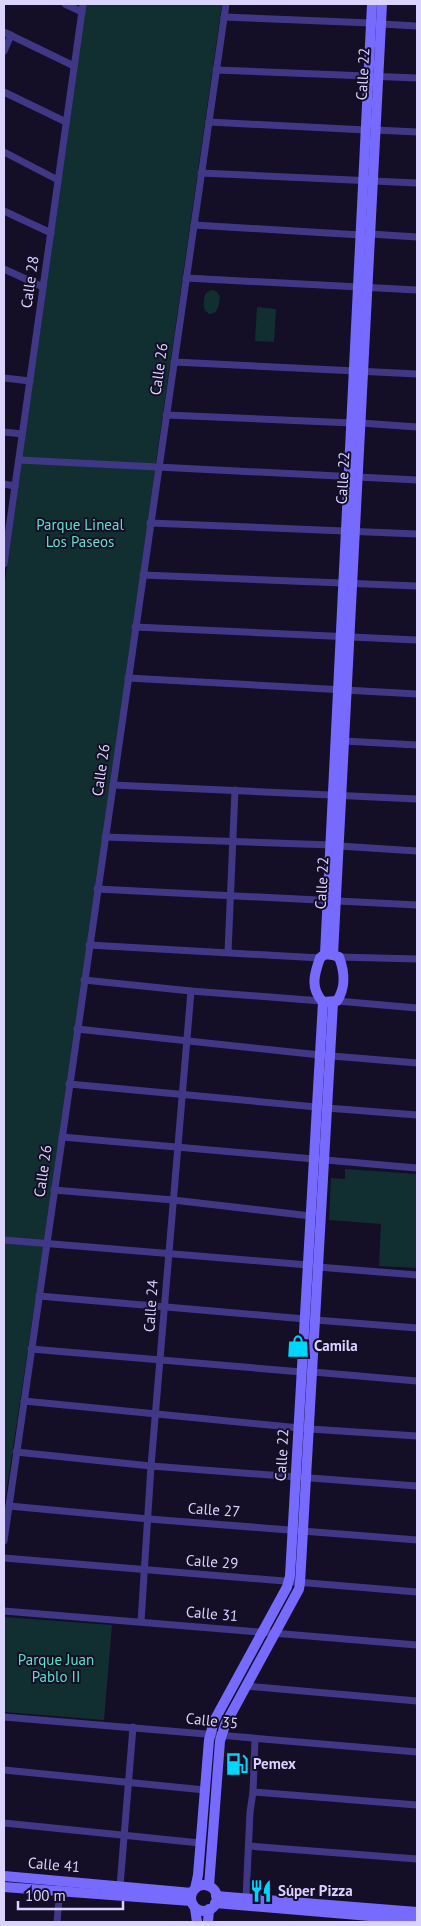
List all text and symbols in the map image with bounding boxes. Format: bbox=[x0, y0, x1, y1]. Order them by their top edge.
street label: Calle 22 bbox=[352, 47, 373, 101]
street label: Calle 28 bbox=[16, 255, 43, 309]
street label: Calle 26 bbox=[145, 342, 172, 396]
street label: Calle 22 bbox=[332, 451, 353, 505]
park label: Parque Lineal Los Paseos bbox=[36, 515, 124, 551]
street label: Calle 26 bbox=[87, 743, 114, 797]
street label: Calle 22 bbox=[311, 856, 332, 910]
street label: Calle 26 bbox=[29, 1144, 56, 1198]
street label: Calle 24 bbox=[139, 1279, 162, 1333]
shop icon: Camila bbox=[285, 1333, 311, 1359]
place label: Camila bbox=[314, 1336, 358, 1355]
street label: Calle 22 bbox=[271, 1428, 292, 1482]
street label: Calle 27 bbox=[187, 1498, 241, 1521]
street label: Calle 29 bbox=[185, 1550, 239, 1573]
street label: Calle 31 bbox=[185, 1602, 239, 1625]
park label: Parque Juan Pablo II bbox=[18, 1650, 94, 1686]
street label: Calle 35 bbox=[185, 1708, 239, 1733]
fuel station icon: Pemex bbox=[224, 1751, 250, 1777]
place label: Pemex bbox=[253, 1754, 296, 1773]
street label: Calle 41 bbox=[27, 1853, 81, 1876]
scale bar bbox=[18, 1878, 122, 1910]
restaurant icon: Súper Pizza bbox=[248, 1878, 274, 1904]
place label: Súper Pizza bbox=[278, 1881, 353, 1900]
text: 100 m bbox=[25, 1886, 66, 1905]

